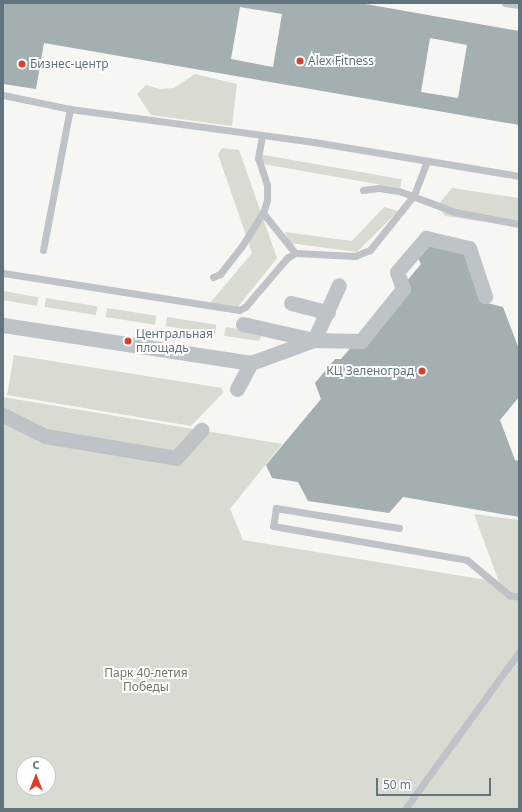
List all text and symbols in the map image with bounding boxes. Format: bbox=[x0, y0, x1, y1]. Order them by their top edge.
place label: Alex Fitness bbox=[308, 54, 374, 68]
marker: Alex Fitness bbox=[295, 56, 305, 66]
place label: Бизнес-центр bbox=[30, 57, 109, 71]
marker: Бизнес-центр bbox=[17, 59, 27, 69]
place label: Центральная площадь bbox=[136, 327, 213, 355]
marker: Центральная площадь bbox=[123, 336, 133, 346]
place label: КЦ Зеленоград bbox=[326, 364, 414, 378]
marker: КЦ Зеленоград bbox=[417, 366, 427, 376]
park label: Парк 40-летия Победы bbox=[104, 666, 188, 694]
north arrow bbox=[16, 756, 56, 796]
text: С bbox=[32, 757, 40, 772]
scale bar bbox=[378, 770, 493, 796]
text: 50 m bbox=[383, 776, 411, 793]

